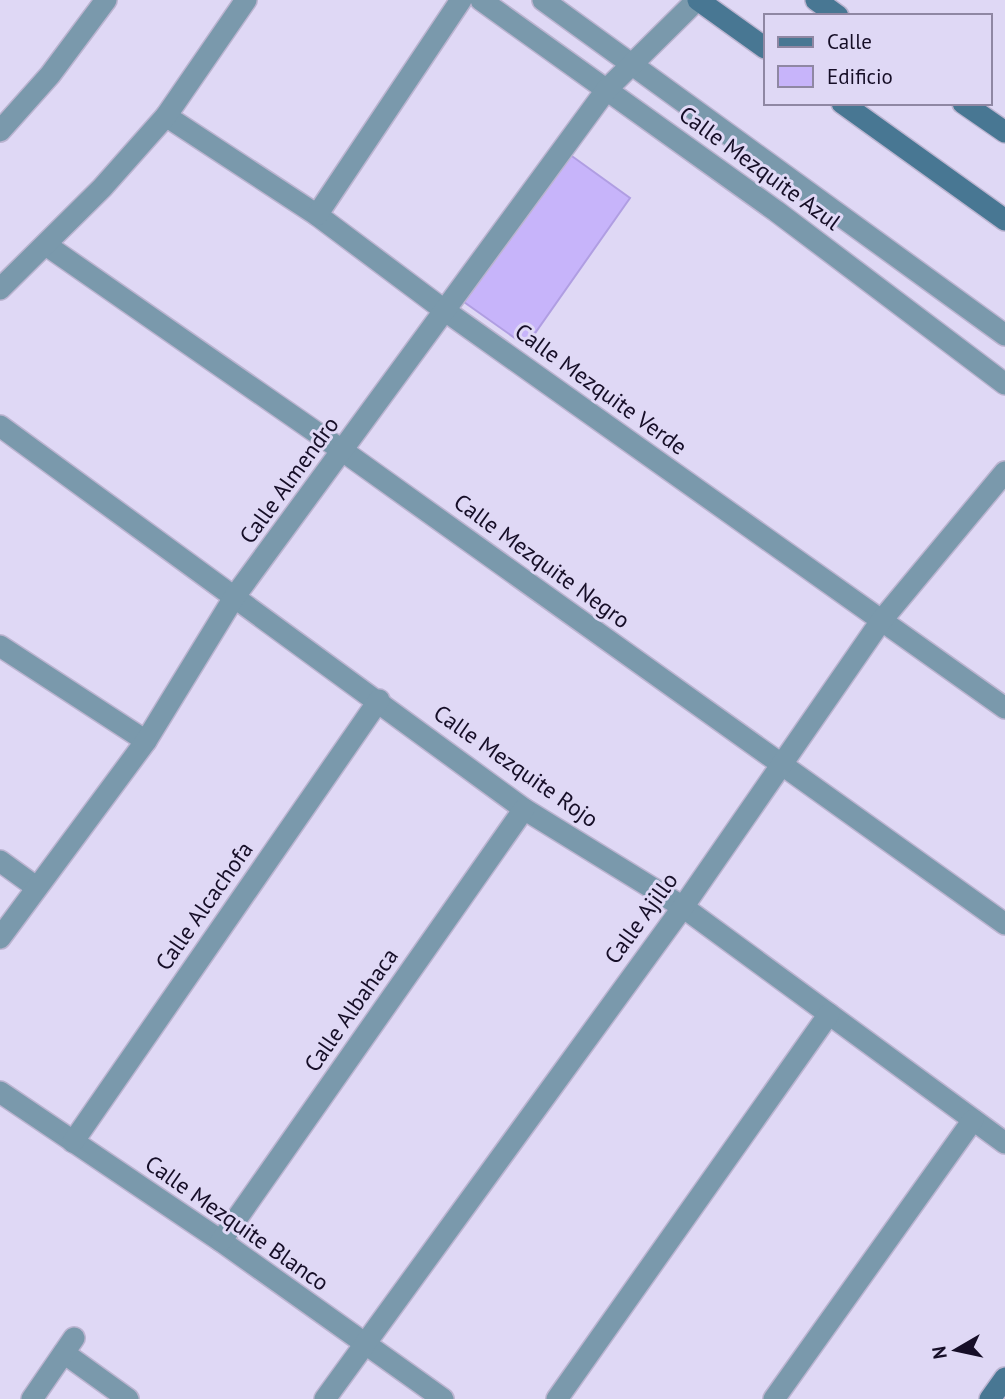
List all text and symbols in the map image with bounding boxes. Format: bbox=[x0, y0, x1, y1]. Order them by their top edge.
legend bbox=[764, 14, 991, 105]
text: Calle bbox=[827, 28, 872, 55]
text: Edificio bbox=[827, 63, 893, 90]
street label: Calle Mezquite Azul bbox=[674, 99, 847, 236]
street label: Calle Mezquite Verde bbox=[510, 316, 693, 461]
street label: Calle Almendro bbox=[233, 410, 345, 549]
street label: Calle Mezquite Negro bbox=[449, 487, 636, 634]
street label: Calle Mezquite Rojo bbox=[428, 698, 604, 833]
street label: Calle Alcachofa bbox=[149, 836, 259, 976]
street label: Calle Ajillo bbox=[598, 866, 684, 969]
street label: Calle Albahaca bbox=[297, 942, 404, 1077]
street label: Calle Mezquite Blanco bbox=[140, 1148, 335, 1297]
north arrow bbox=[921, 1315, 991, 1385]
text: N bbox=[926, 1345, 952, 1361]

